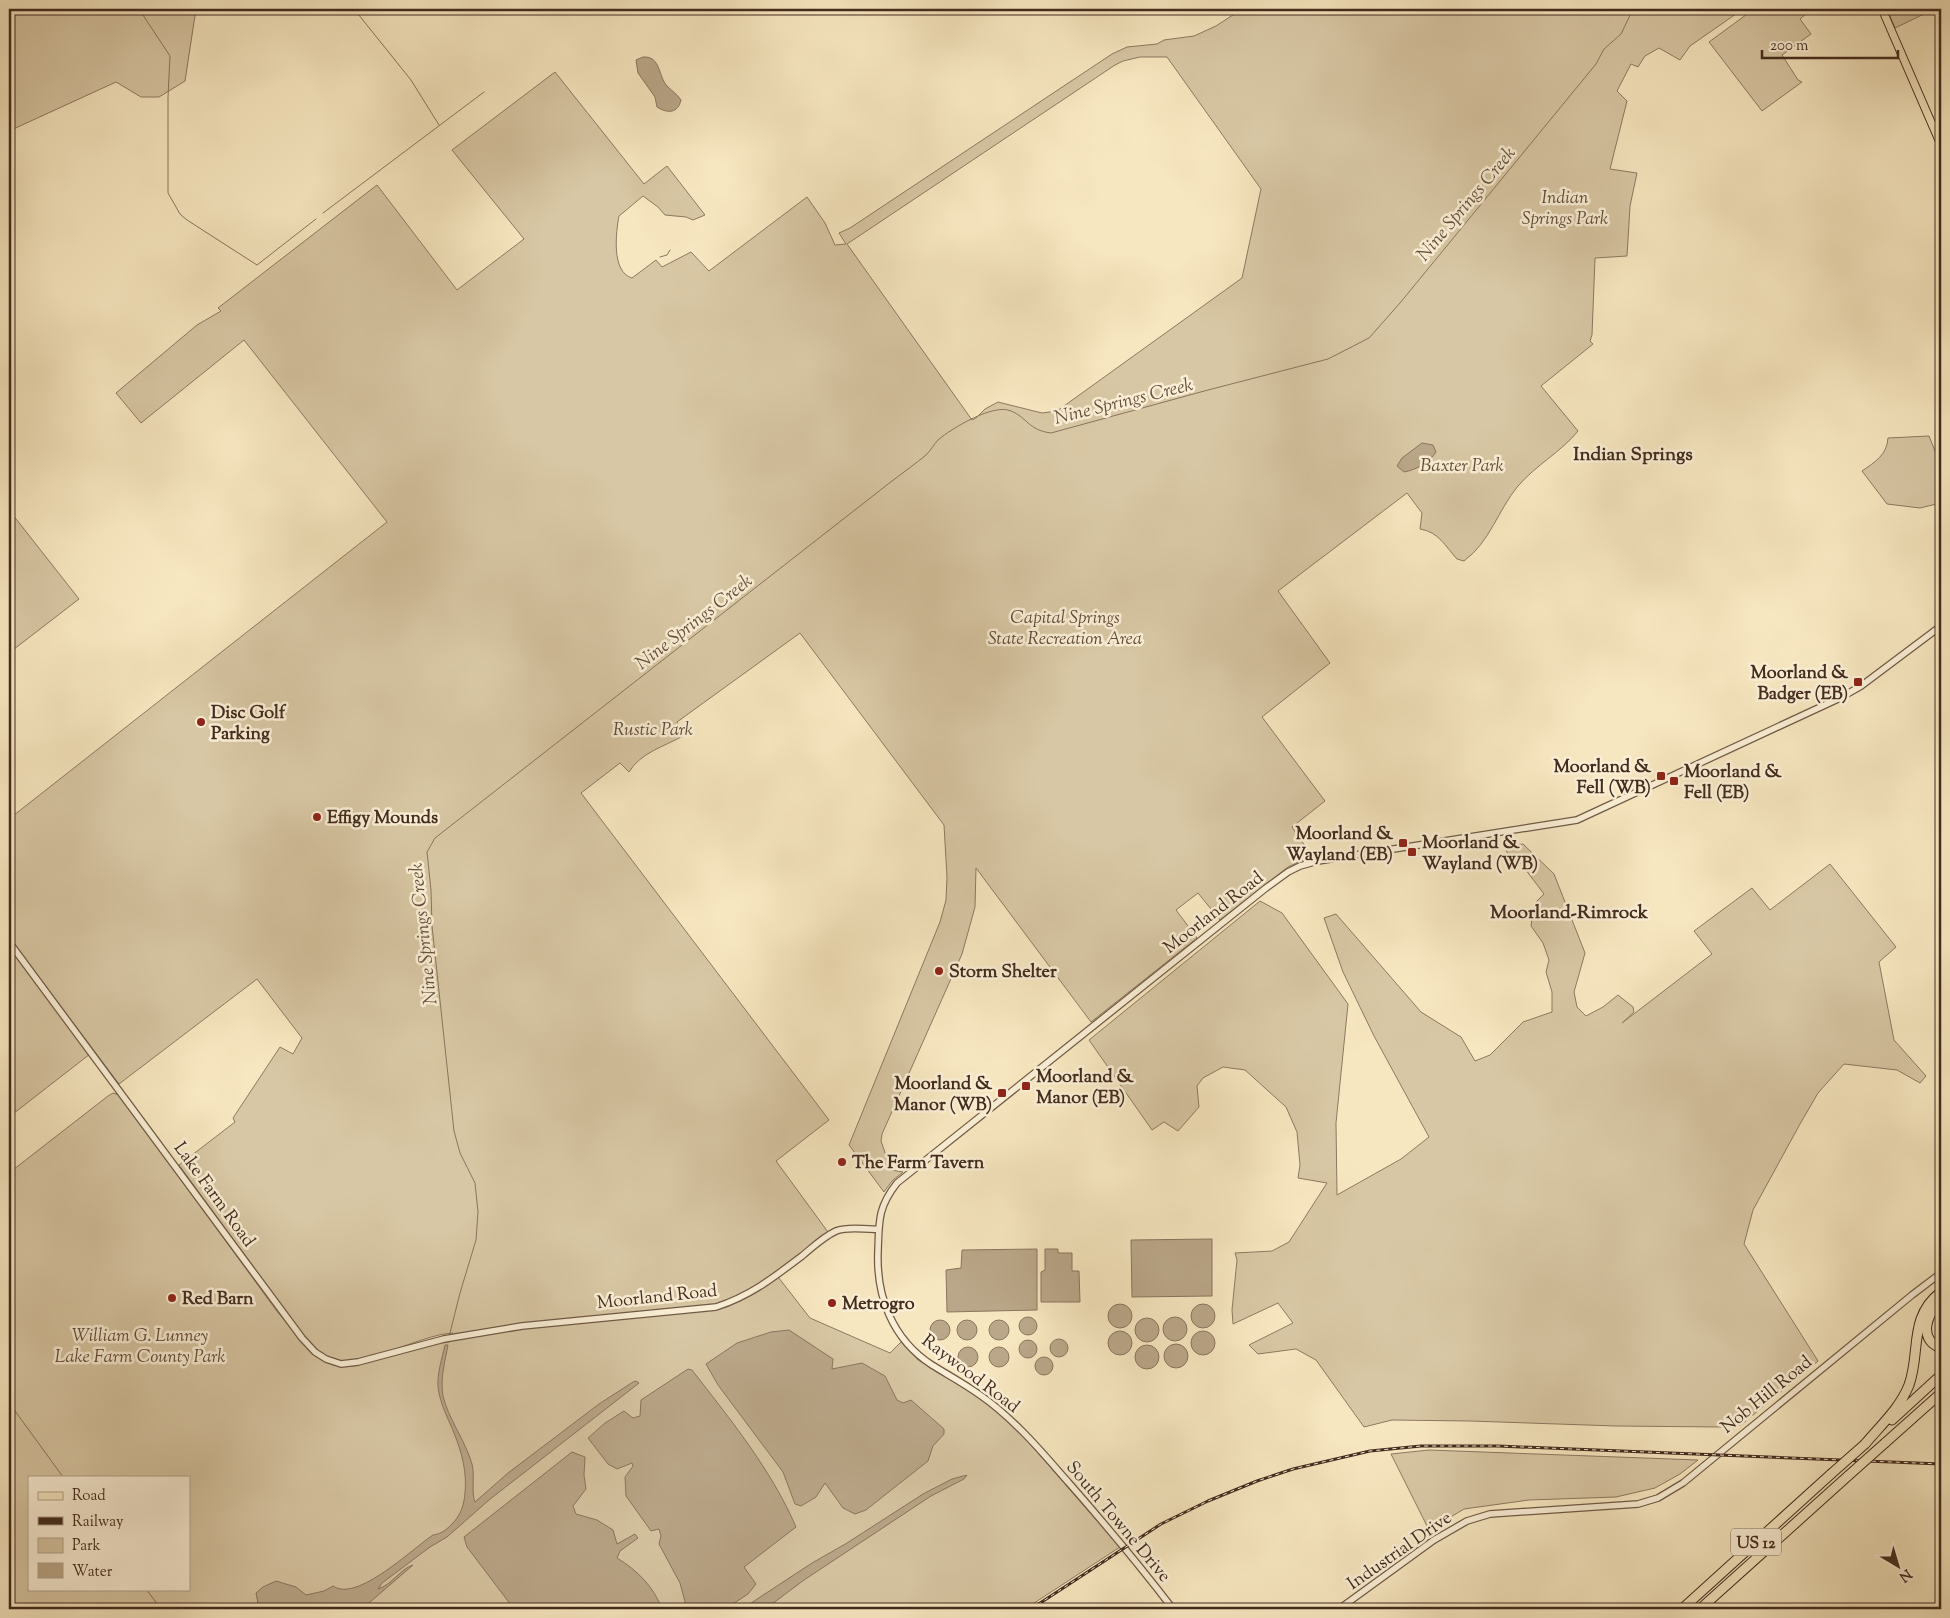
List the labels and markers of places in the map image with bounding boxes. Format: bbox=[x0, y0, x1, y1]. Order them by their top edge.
place label: Moorland & Badger (EB) bbox=[1751, 661, 1849, 708]
marker: Moorland & Badger (EB) bbox=[1852, 676, 1864, 688]
place label: Disc Golf Parking bbox=[211, 701, 287, 748]
marker: Disc Golf Parking bbox=[195, 716, 207, 728]
place label: Moorland & Fell (WB) bbox=[1554, 755, 1652, 802]
place label: Moorland & Fell (EB) bbox=[1684, 760, 1782, 807]
marker: Moorland & Fell (WB) bbox=[1655, 770, 1667, 782]
marker: Moorland & Fell (EB) bbox=[1668, 775, 1680, 787]
place label: Effigy Mounds bbox=[327, 806, 438, 832]
marker: Effigy Mounds bbox=[311, 811, 323, 823]
place label: Moorland & Wayland (EB) bbox=[1286, 822, 1394, 869]
place label: Moorland & Wayland (WB) bbox=[1422, 831, 1538, 878]
marker: Moorland & Wayland (EB) bbox=[1397, 837, 1409, 849]
marker: Moorland & Wayland (WB) bbox=[1406, 846, 1418, 858]
place label: Storm Shelter bbox=[949, 960, 1057, 986]
marker: Storm Shelter bbox=[933, 965, 945, 977]
place label: Moorland & Manor (EB) bbox=[1036, 1065, 1134, 1112]
place label: Moorland & Manor (WB) bbox=[894, 1072, 993, 1119]
marker: Moorland & Manor (EB) bbox=[1020, 1080, 1032, 1092]
marker: Moorland & Manor (WB) bbox=[996, 1087, 1008, 1099]
place label: The Farm Tavern bbox=[852, 1151, 985, 1177]
marker: The Farm Tavern bbox=[836, 1156, 848, 1168]
place label: Red Barn bbox=[182, 1287, 254, 1313]
marker: Red Barn bbox=[166, 1292, 178, 1304]
place label: Metrogro bbox=[842, 1292, 915, 1318]
marker: Metrogro bbox=[826, 1297, 838, 1309]

